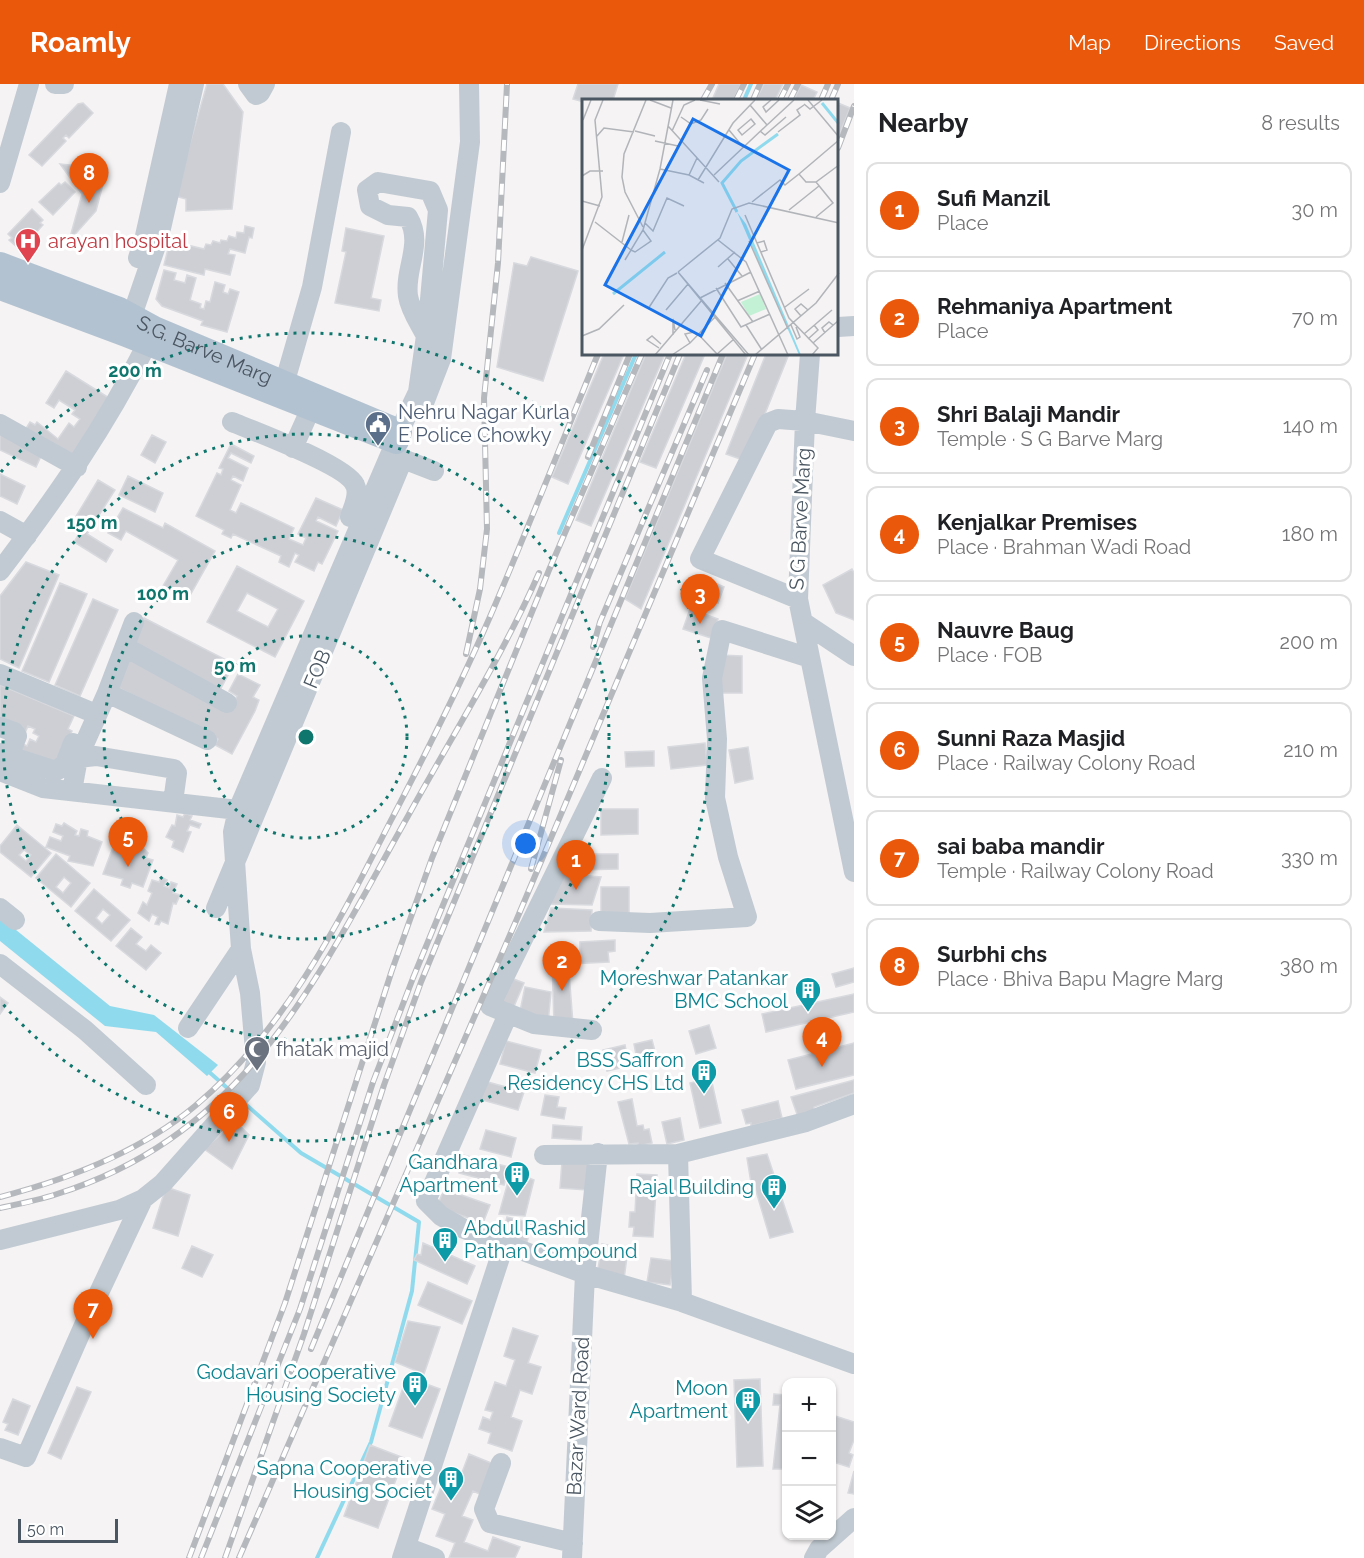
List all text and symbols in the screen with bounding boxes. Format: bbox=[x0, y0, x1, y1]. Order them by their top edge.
text: Roamly bbox=[30, 26, 131, 59]
text: Map bbox=[1068, 30, 1111, 55]
text: Directions bbox=[1144, 30, 1241, 55]
text: Saved bbox=[1274, 30, 1334, 55]
inset map bbox=[582, 99, 839, 356]
text: Nearby bbox=[878, 108, 968, 138]
text: 8 results bbox=[1261, 111, 1340, 135]
pin: 8 bbox=[70, 154, 109, 203]
text: Sufi Manzil bbox=[937, 185, 1050, 211]
text: 1 bbox=[895, 198, 904, 222]
text: 30 m bbox=[1292, 198, 1338, 222]
text: Place bbox=[937, 211, 988, 235]
hospital icon: arayan hospital bbox=[13, 226, 43, 264]
place label: arayan hospital bbox=[48, 229, 188, 253]
text: Rehmaniya Apartment bbox=[937, 293, 1172, 319]
text: 2 bbox=[894, 306, 905, 330]
text: 70 m bbox=[1292, 306, 1338, 330]
street label: S.G. Barve Marg bbox=[133, 310, 276, 389]
text: Place bbox=[937, 319, 988, 343]
text: 200 m bbox=[108, 360, 162, 381]
place label: Nehru Nagar Kurla E Police Chowky bbox=[398, 400, 570, 447]
text: Shri Balaji Mandir bbox=[937, 401, 1120, 427]
public building icon: Nehru Nagar Kurla E Police Chowky bbox=[363, 409, 393, 447]
text: 3 bbox=[894, 414, 905, 438]
text: 140 m bbox=[1283, 414, 1338, 438]
text: Temple · S G Barve Marg bbox=[937, 427, 1163, 451]
street label: S G Barve Marg bbox=[784, 447, 816, 591]
text: Kenjalkar Premises bbox=[937, 509, 1137, 535]
text: 150 m bbox=[67, 512, 118, 533]
text: 4 bbox=[894, 522, 905, 546]
text: 180 m bbox=[1282, 522, 1338, 546]
text: Place · Brahman Wadi Road bbox=[937, 535, 1191, 559]
pin: 3 bbox=[680, 574, 720, 624]
text: 100 m bbox=[137, 583, 189, 604]
text: Nauvre Baug bbox=[937, 617, 1074, 643]
text: 5 bbox=[894, 630, 905, 654]
text: 200 m bbox=[1280, 630, 1338, 654]
text: Place · FOB bbox=[937, 643, 1042, 667]
street label: FOB bbox=[298, 646, 336, 692]
text: 50 m bbox=[214, 655, 256, 676]
text: Sunni Raza Masjid bbox=[937, 725, 1125, 751]
centre of rings bbox=[296, 727, 316, 747]
text: 6 bbox=[893, 738, 906, 762]
text: 210 m bbox=[1283, 738, 1338, 762]
text: Place · Railway Colony Road bbox=[937, 751, 1195, 775]
pin: 5 bbox=[108, 818, 148, 867]
your location bbox=[511, 829, 540, 858]
text: sai baba mandir bbox=[937, 833, 1105, 859]
pin: 1 bbox=[556, 840, 596, 890]
text: 7 bbox=[894, 846, 905, 870]
text: 330 m bbox=[1281, 846, 1338, 870]
text: Temple · Railway Colony Road bbox=[937, 859, 1214, 883]
text: Surbhi chs bbox=[937, 941, 1047, 967]
pin: 2 bbox=[542, 942, 582, 991]
text: 8 bbox=[893, 954, 906, 978]
text: 380 m bbox=[1280, 954, 1338, 978]
place label: Moreshwar Patankar BMC School bbox=[600, 966, 789, 1013]
text: Place · Bhiva Bapu Magre Marg bbox=[937, 967, 1223, 991]
building icon: Moreshwar Patankar BMC School bbox=[793, 975, 823, 1013]
pin: 4 bbox=[802, 1018, 842, 1067]
mosque icon: fhatak majid bbox=[242, 1034, 272, 1072]
place label: fhatak majid bbox=[276, 1037, 389, 1061]
place label: BSS Saffron Residency CHS Ltd bbox=[507, 1048, 684, 1095]
building icon: BSS Saffron Residency CHS Ltd bbox=[689, 1057, 719, 1095]
pin: 6 bbox=[210, 1092, 248, 1142]
place label: Gandhara Apartment bbox=[399, 1150, 498, 1197]
building icon: Gandhara Apartment bbox=[502, 1159, 532, 1197]
building icon: Rajal Building bbox=[759, 1172, 789, 1210]
place label: Rajal Building bbox=[629, 1175, 754, 1199]
place label: Abdul Rashid Pathan Compound bbox=[464, 1216, 637, 1263]
building icon: Abdul Rashid Pathan Compound bbox=[430, 1225, 460, 1263]
pin: 7 bbox=[74, 1290, 112, 1339]
street label: Bazar Ward Road bbox=[562, 1336, 594, 1496]
place label: Godavari Cooperative Housing Society bbox=[196, 1360, 396, 1407]
building icon: Godavari Cooperative Housing Society bbox=[400, 1369, 430, 1407]
place label: Moon Apartment bbox=[629, 1376, 728, 1423]
map controls bbox=[782, 1378, 836, 1540]
button: + bbox=[782, 1378, 836, 1432]
building icon: Moon Apartment bbox=[733, 1385, 763, 1423]
button: − bbox=[782, 1432, 836, 1486]
place label: Sapna Cooperative Housing Societ bbox=[256, 1456, 432, 1503]
building icon: Sapna Cooperative Housing Societ bbox=[436, 1464, 466, 1502]
button: layers bbox=[782, 1486, 836, 1540]
scale bar bbox=[18, 1516, 118, 1544]
text: 50 m bbox=[27, 1520, 64, 1539]

